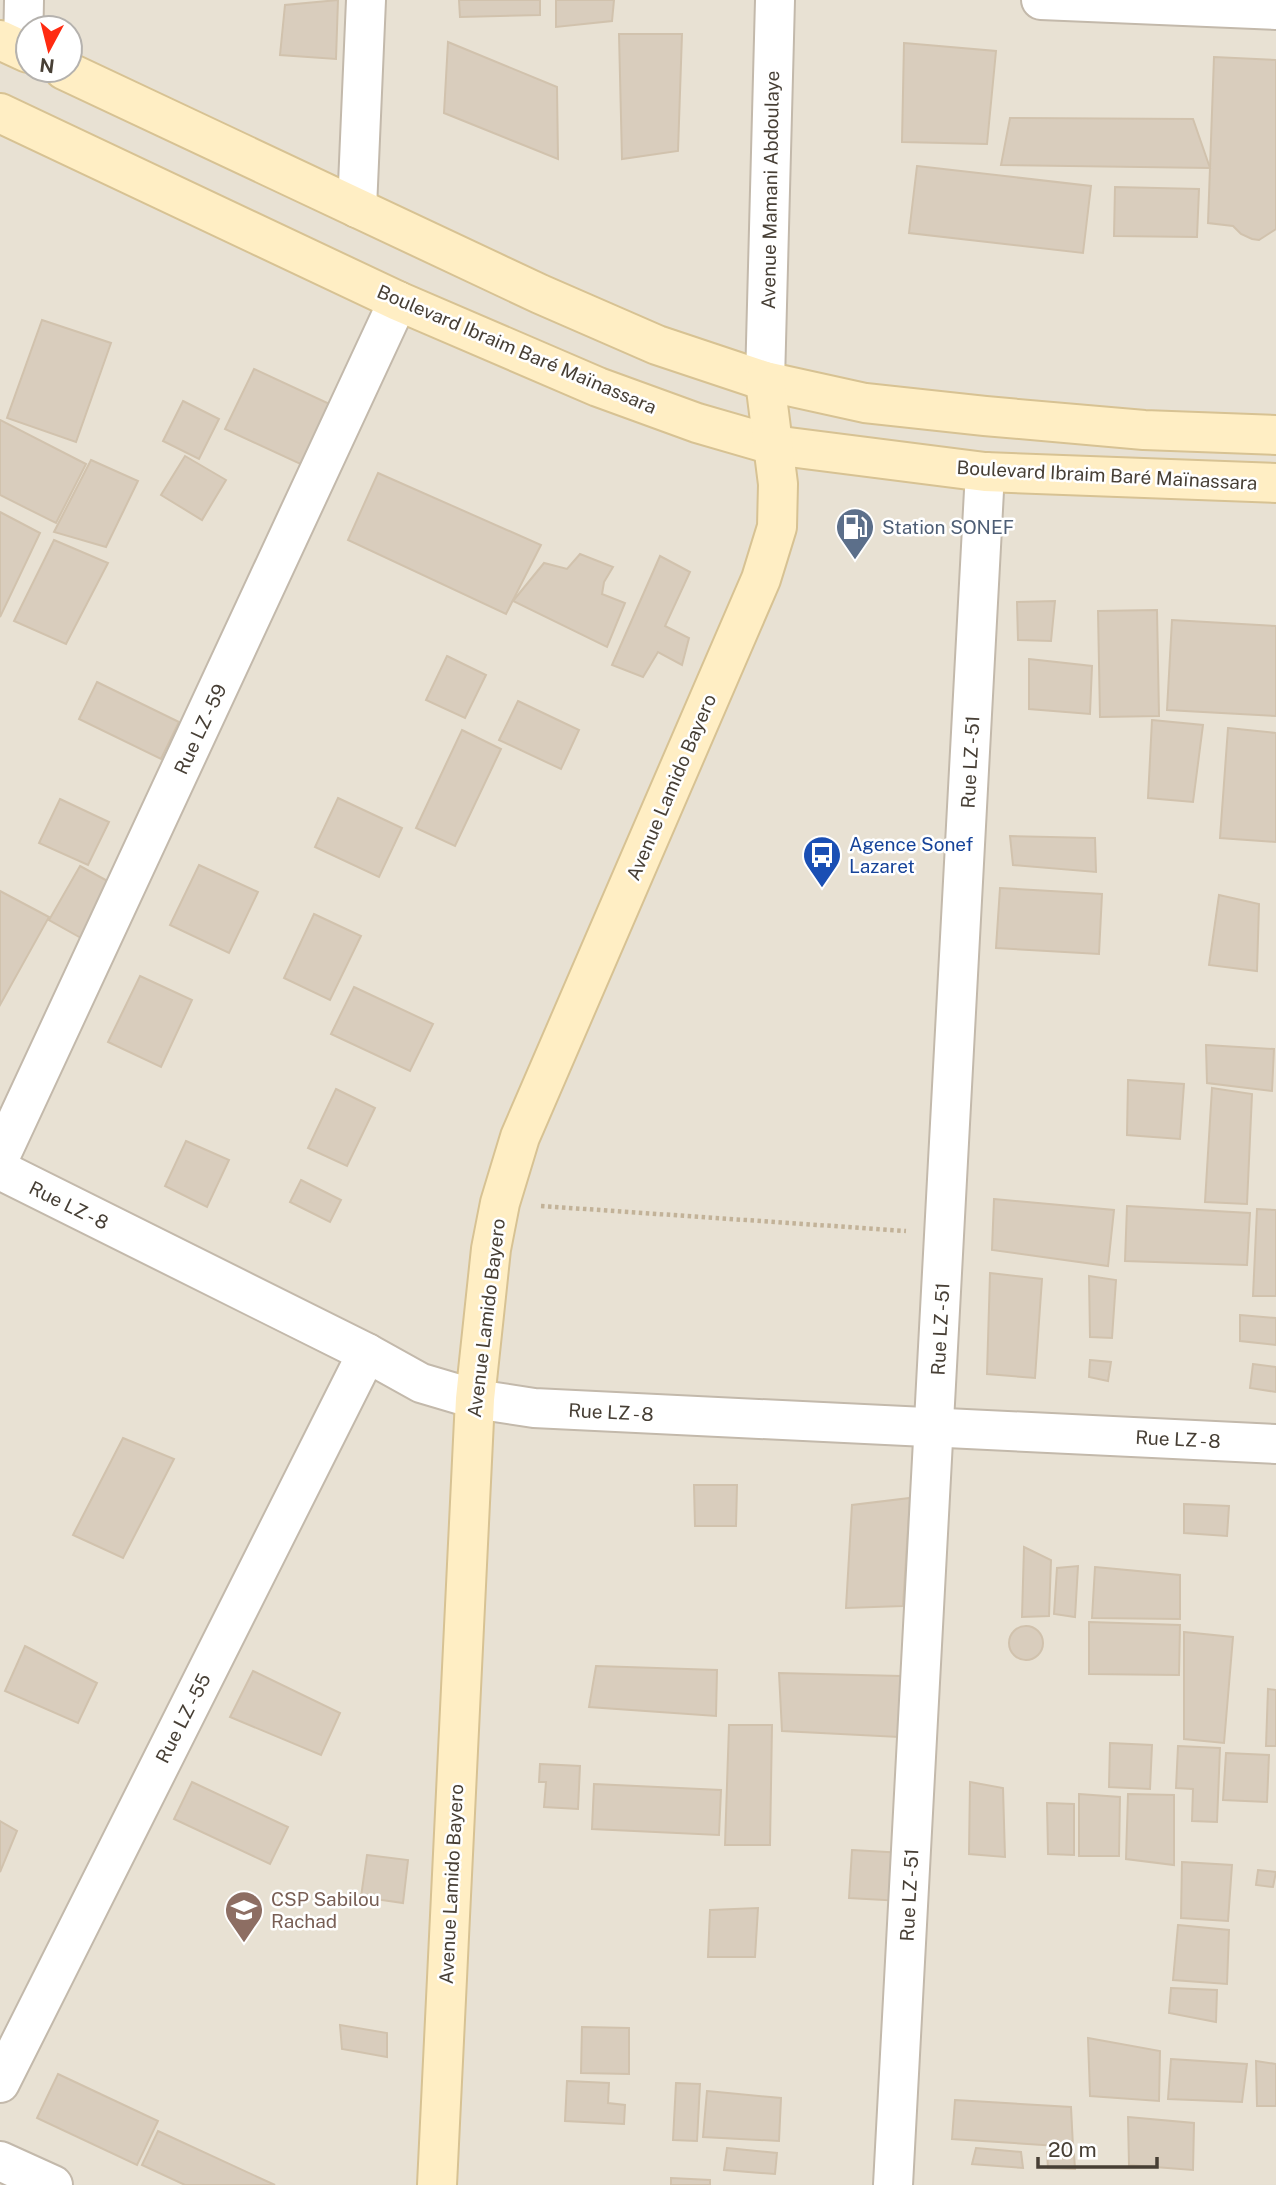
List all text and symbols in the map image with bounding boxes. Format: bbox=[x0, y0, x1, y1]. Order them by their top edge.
north arrow bbox=[14, 14, 84, 84]
text: N bbox=[38, 54, 56, 78]
street label: Avenue Mamani Abdoulaye bbox=[757, 70, 783, 310]
street label: Boulevard Ibraim Baré Maïnassara bbox=[374, 280, 660, 418]
street label: Boulevard Ibraim Baré Maïnassara bbox=[956, 456, 1258, 494]
fuel station icon: Station SONEF bbox=[834, 506, 876, 561]
place label: Station SONEF bbox=[882, 516, 1014, 538]
street label: Rue LZ - 59 bbox=[169, 680, 231, 778]
street label: Avenue Lamido Bayero bbox=[622, 691, 720, 883]
street label: Rue LZ - 51 bbox=[957, 715, 983, 809]
place label: Agence Sonef Lazaret bbox=[849, 833, 973, 877]
bus stop icon: Agence Sonef Lazaret bbox=[801, 834, 843, 889]
street label: Rue LZ - 8 bbox=[26, 1176, 112, 1234]
street label: Avenue Lamido Bayero bbox=[463, 1217, 509, 1419]
street label: Rue LZ - 51 bbox=[927, 1282, 953, 1376]
street label: Rue LZ - 8 bbox=[568, 1399, 654, 1425]
street label: Rue LZ - 8 bbox=[1135, 1426, 1221, 1452]
street label: Rue LZ - 55 bbox=[151, 1670, 215, 1766]
street label: Avenue Lamido Bayero bbox=[435, 1783, 467, 1985]
street label: Rue LZ - 51 bbox=[896, 1848, 922, 1942]
place label: CSP Sabilou Rachad bbox=[271, 1888, 380, 1932]
school or university icon: CSP Sabilou Rachad bbox=[223, 1889, 265, 1944]
scale bar bbox=[1038, 2126, 1157, 2170]
text: 20 m bbox=[1048, 2137, 1097, 2162]

